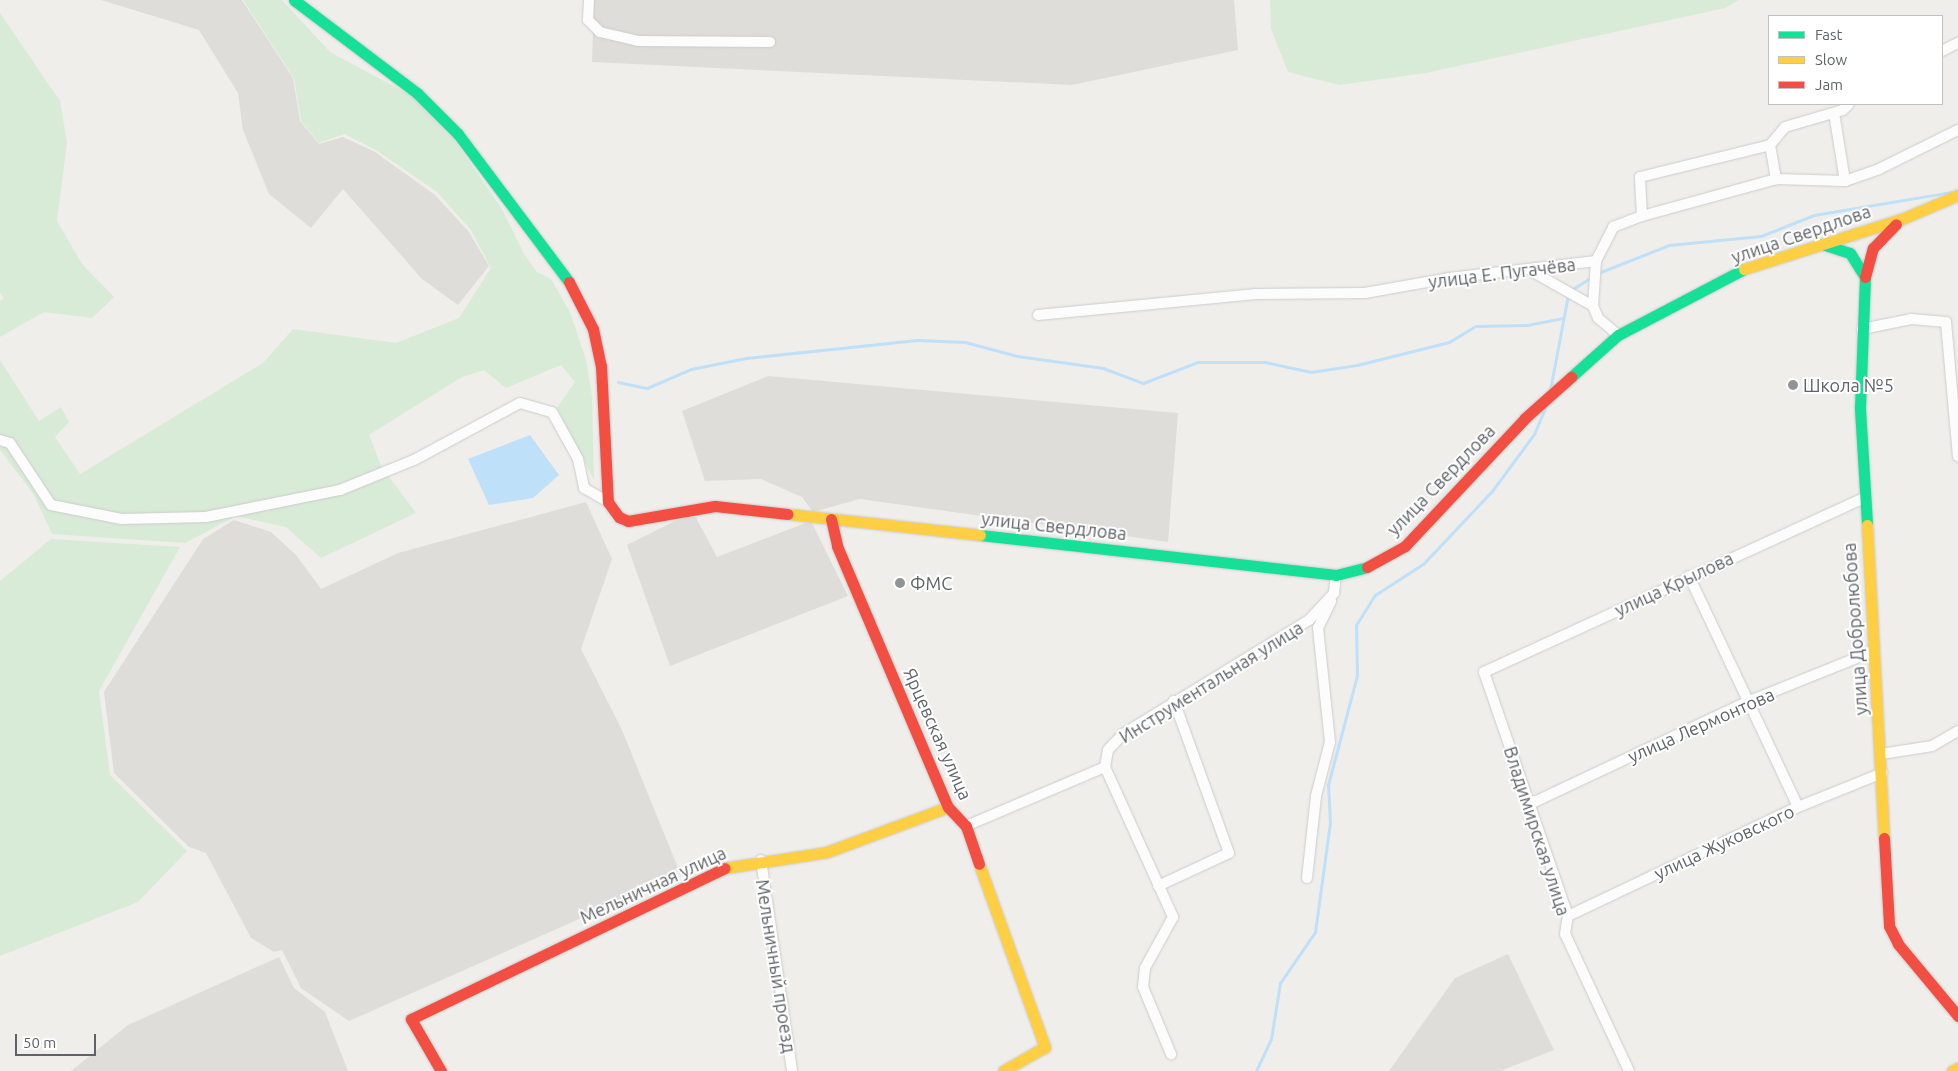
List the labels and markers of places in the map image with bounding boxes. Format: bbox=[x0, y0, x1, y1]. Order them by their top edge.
place label: Школа №5 bbox=[1803, 374, 1894, 396]
marker: Школа №5 bbox=[1787, 379, 1799, 391]
place label: ФМС bbox=[910, 572, 952, 594]
marker: ФМС bbox=[894, 577, 906, 589]

